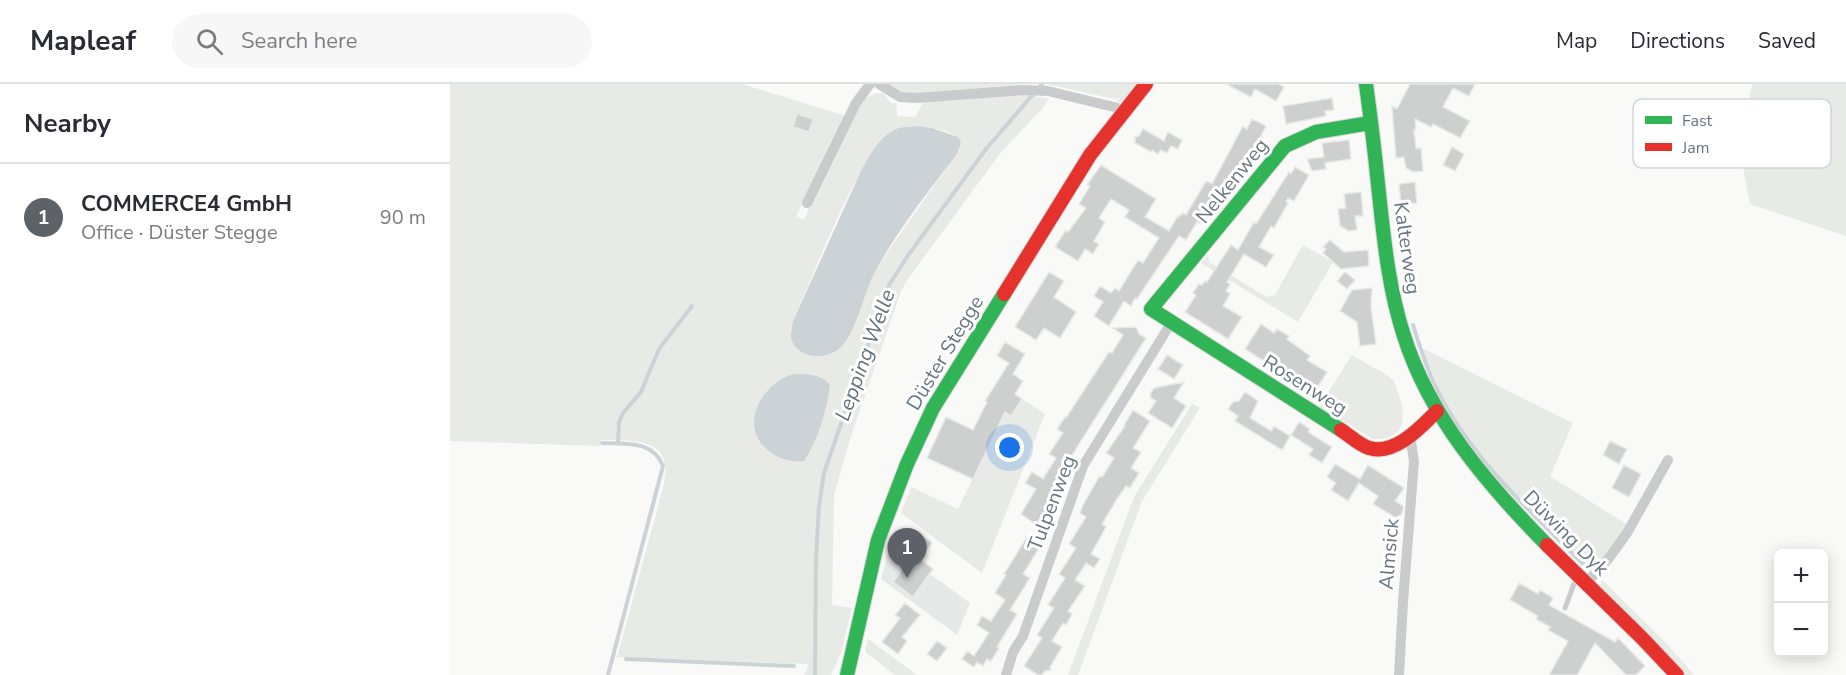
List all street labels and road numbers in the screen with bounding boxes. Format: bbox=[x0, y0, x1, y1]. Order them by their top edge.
street label: Nelkenweg bbox=[1189, 133, 1275, 229]
street label: Kalterweg bbox=[1387, 200, 1427, 296]
street label: Düster Stegge bbox=[900, 291, 990, 415]
street label: Rosenweg bbox=[1258, 348, 1352, 422]
street label: Tulpenweg bbox=[1021, 451, 1083, 555]
street label: Düwing Dyk bbox=[1517, 484, 1615, 582]
street label: Almsick bbox=[1372, 516, 1406, 591]

